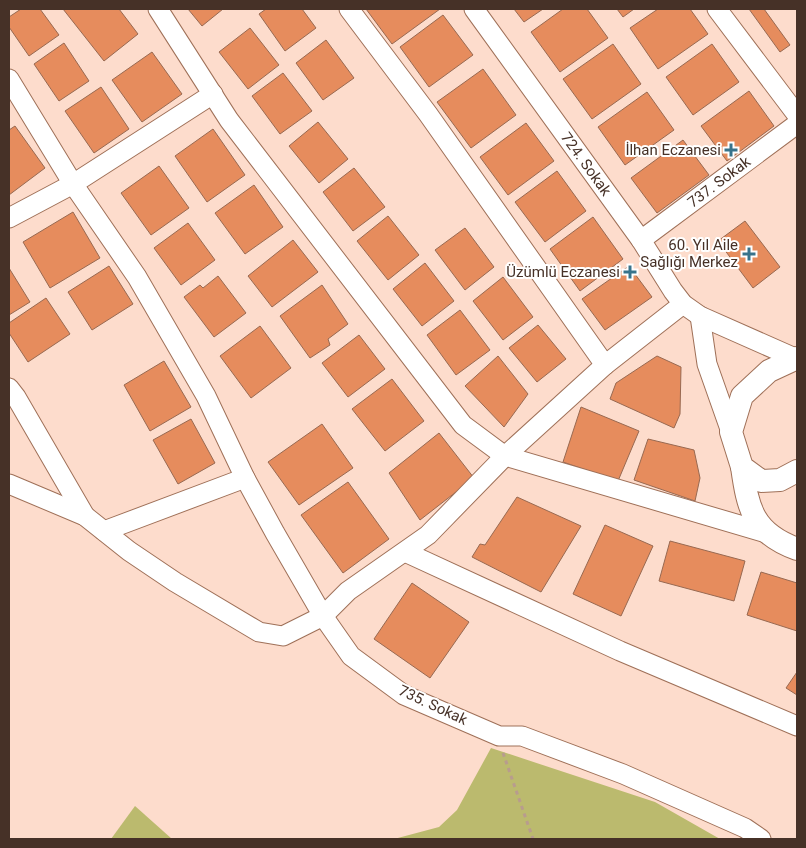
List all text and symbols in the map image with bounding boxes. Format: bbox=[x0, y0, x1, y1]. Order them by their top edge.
street label: 724. Sokak bbox=[557, 129, 615, 199]
place label: İlhan Eczanesi bbox=[625, 141, 721, 159]
marker: İlhan Eczanesi bbox=[725, 144, 737, 156]
street label: 737. Sokak bbox=[684, 152, 754, 211]
place label: 60. Yıl Aile Sağlığı Merkez bbox=[640, 236, 738, 271]
marker: 60. Yıl Aile Sağlığı Merkez bbox=[742, 247, 756, 261]
place label: Üzümlü Eczanesi bbox=[506, 263, 620, 281]
marker: Üzümlü Eczanesi bbox=[624, 266, 636, 278]
street label: 735. Sokak bbox=[396, 681, 471, 729]

